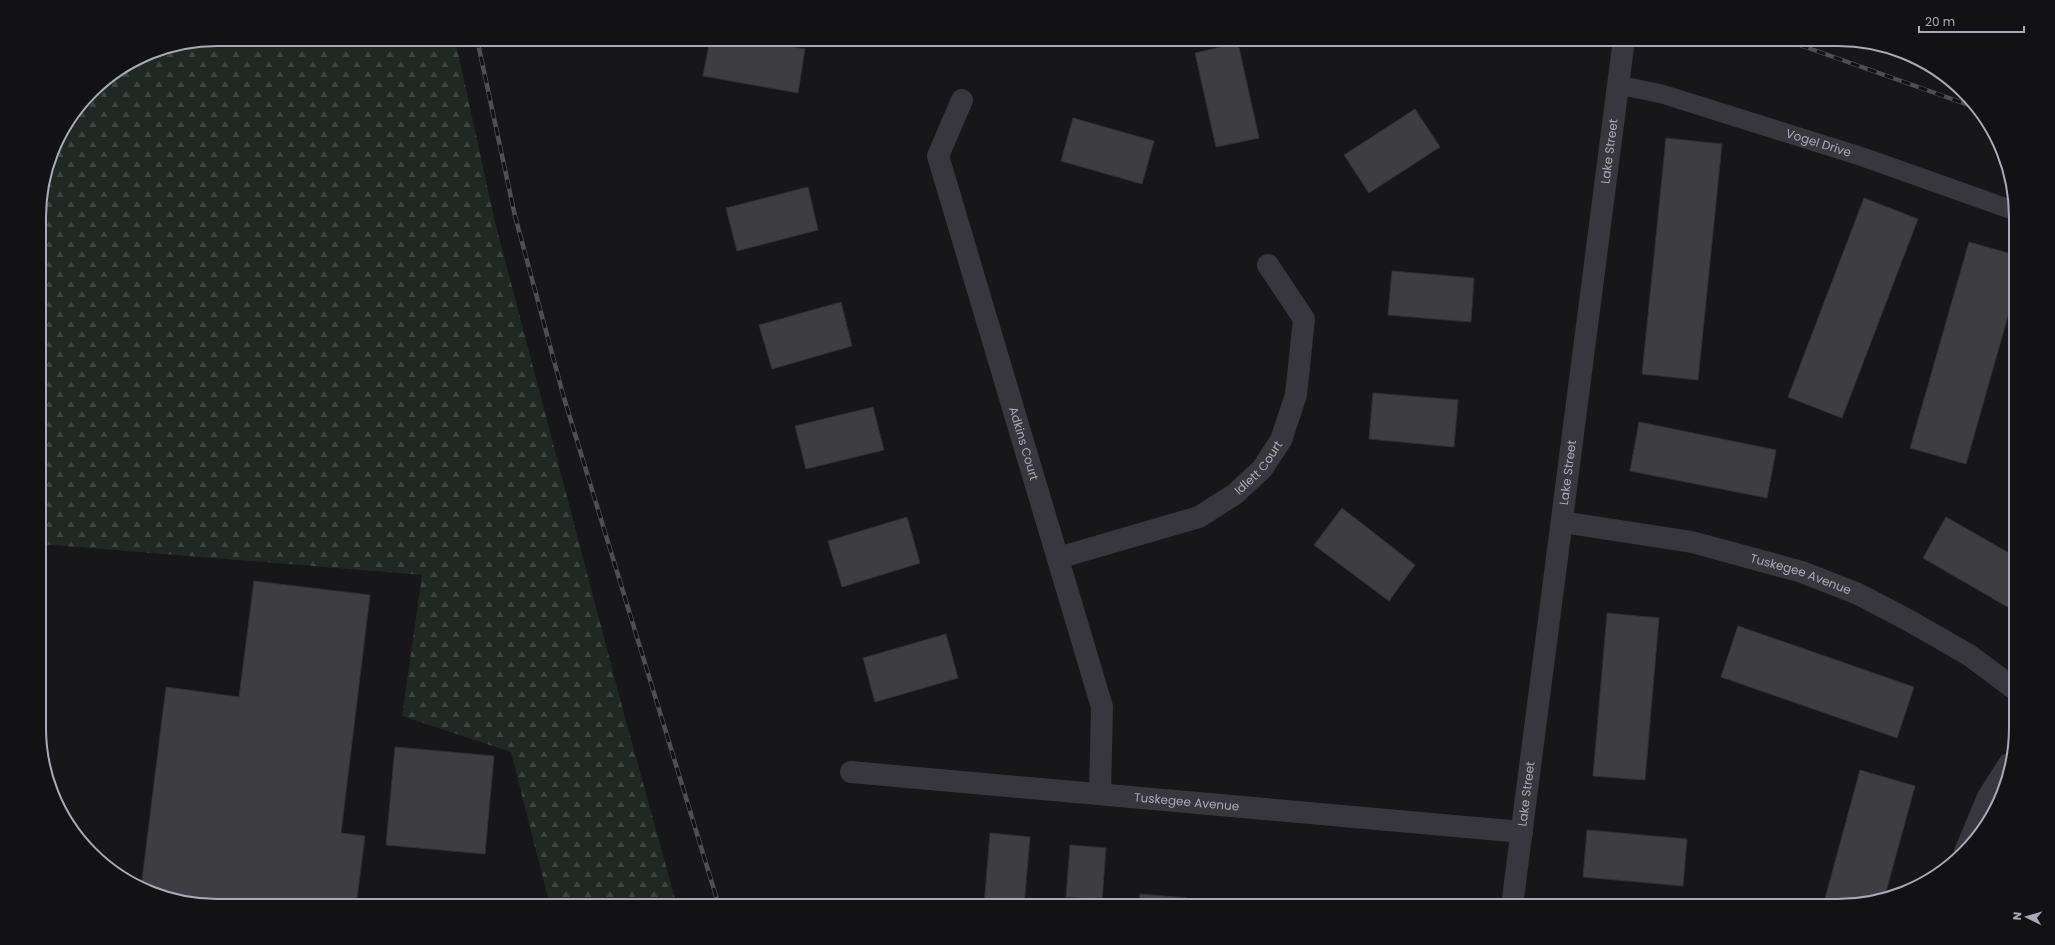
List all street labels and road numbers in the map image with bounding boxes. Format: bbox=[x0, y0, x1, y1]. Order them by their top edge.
street label: Lake Street bbox=[1596, 118, 1622, 185]
street label: Vogel Drive bbox=[1784, 124, 1854, 161]
street label: Adkins Court bbox=[1005, 405, 1043, 482]
street label: Idlett Court bbox=[1230, 437, 1286, 499]
street label: Lake Street bbox=[1555, 439, 1580, 506]
street label: Tuskegee Avenue bbox=[1748, 549, 1854, 599]
street label: Lake Street bbox=[1513, 760, 1539, 827]
street label: Tuskegee Avenue bbox=[1133, 788, 1240, 815]

